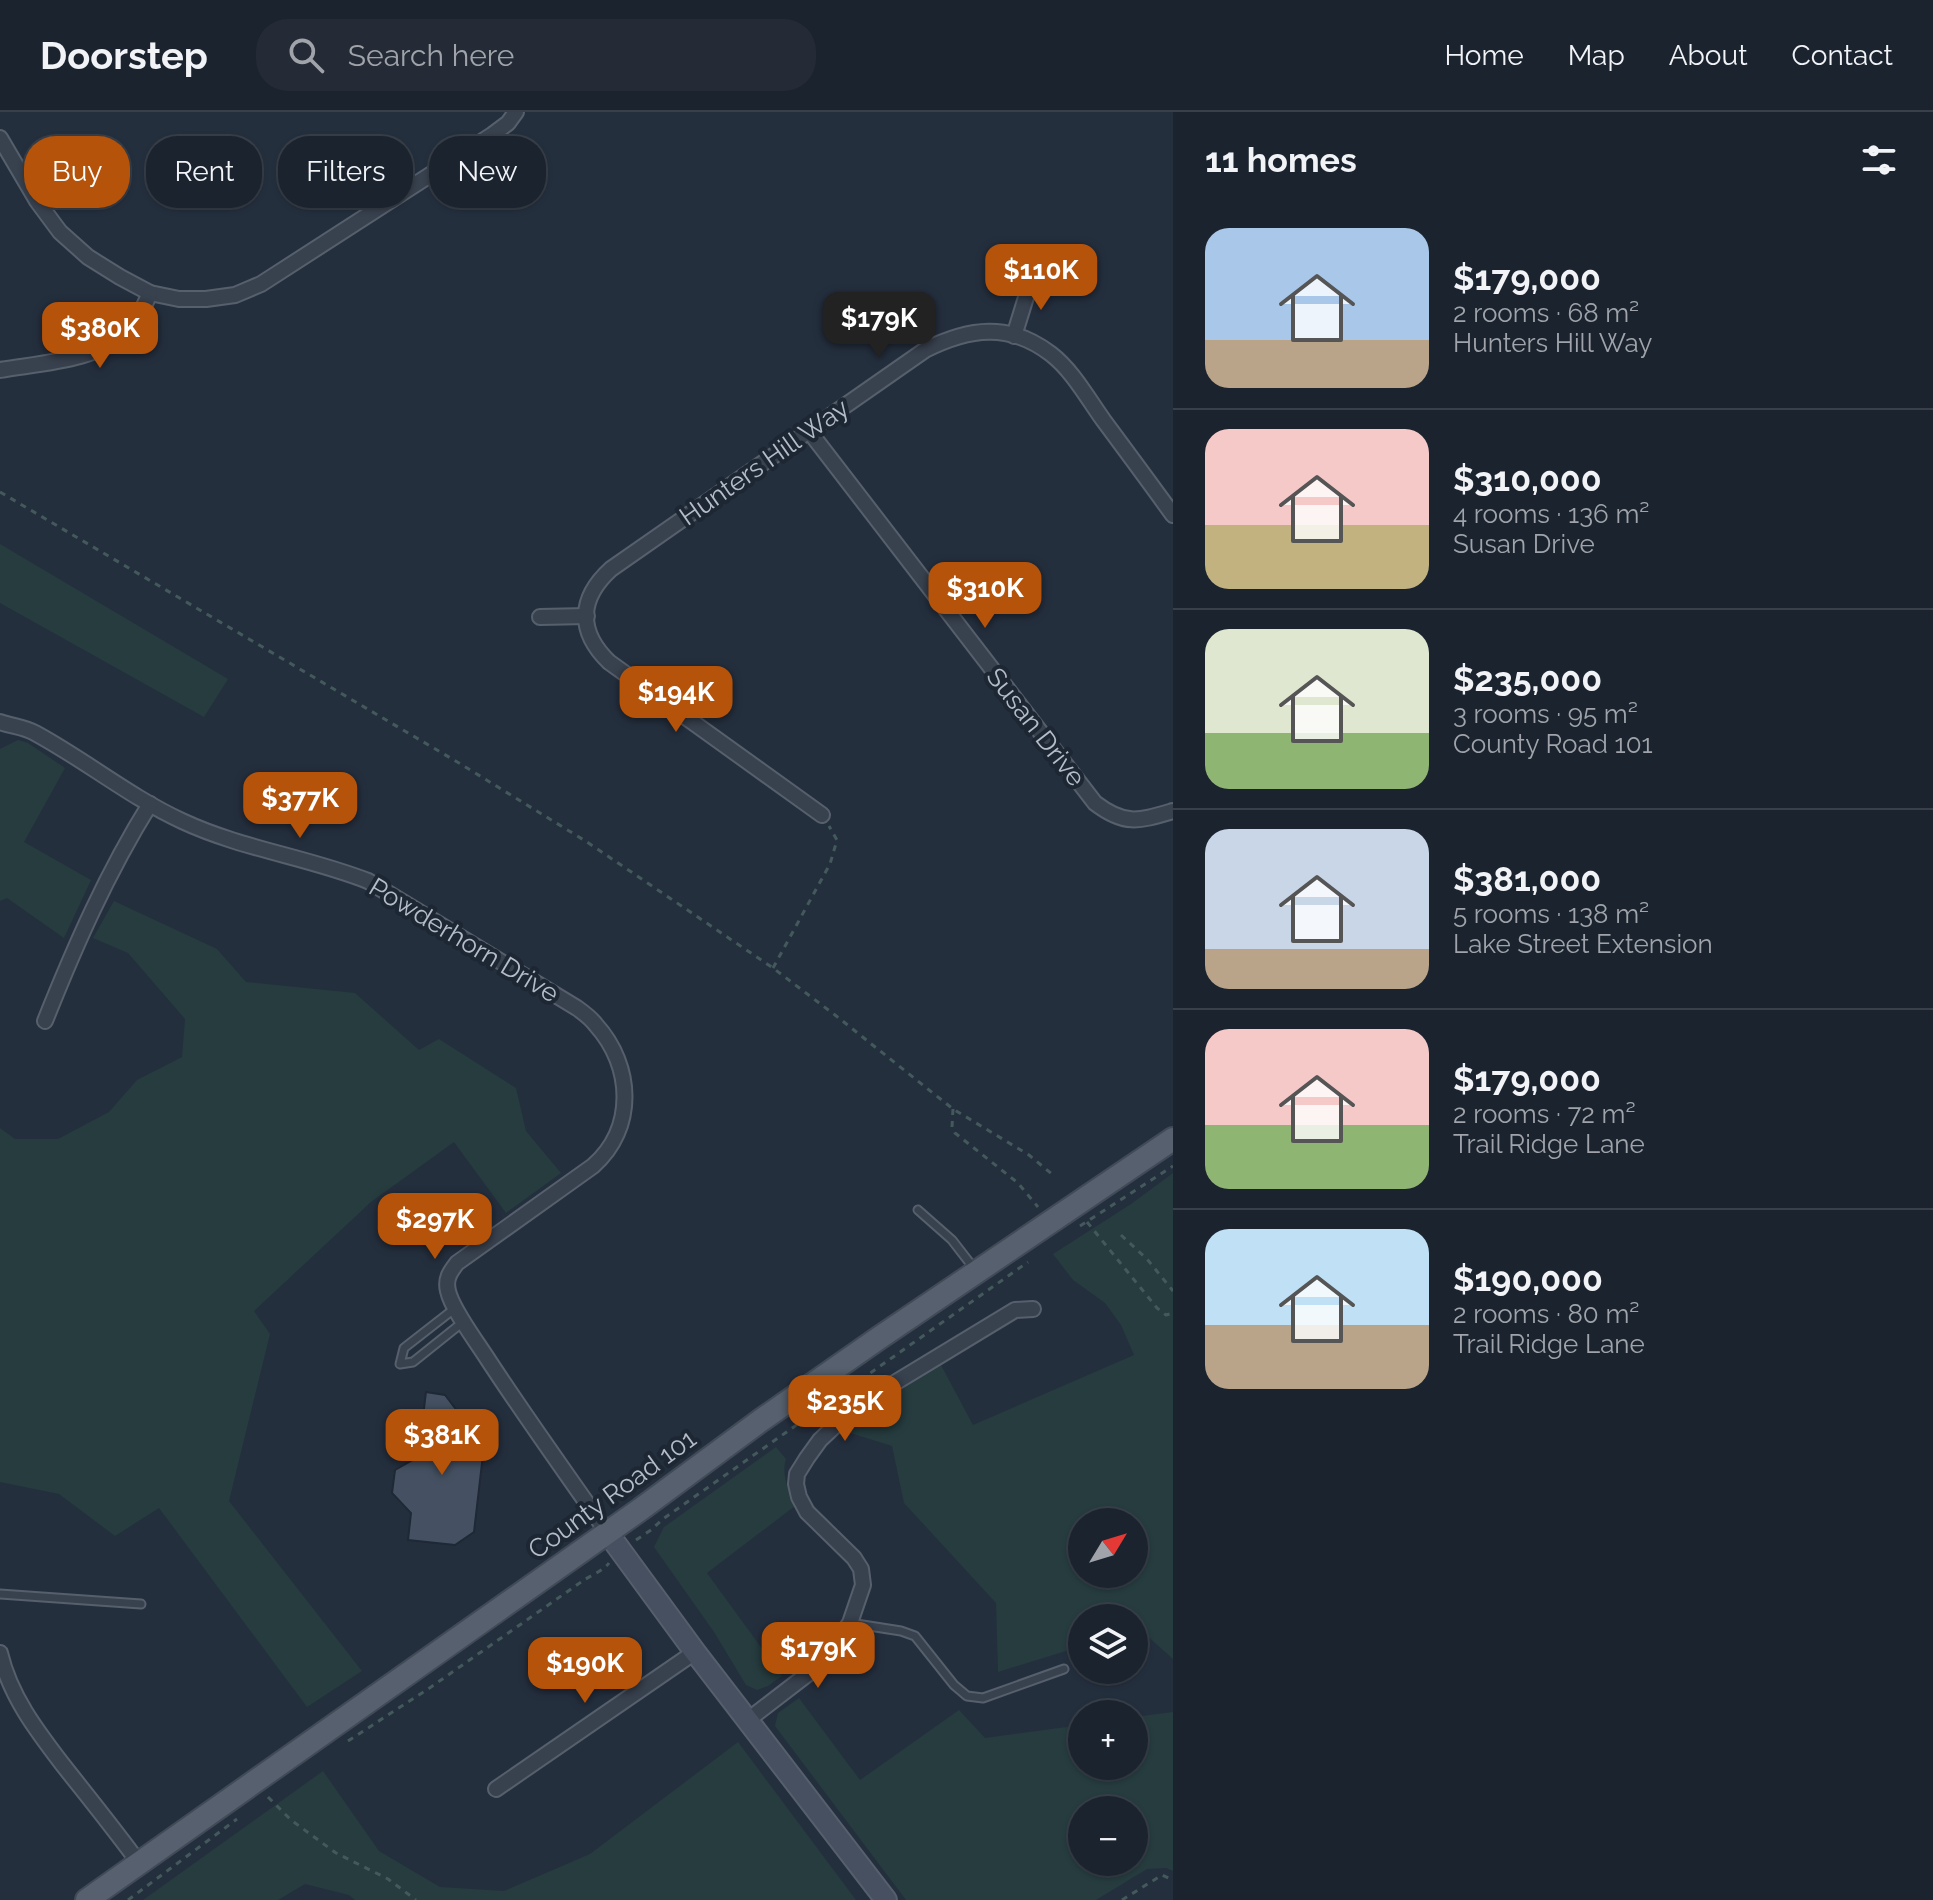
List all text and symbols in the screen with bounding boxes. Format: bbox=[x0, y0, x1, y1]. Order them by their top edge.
search box bbox=[256, 19, 816, 91]
text: Doorstep bbox=[40, 33, 208, 78]
icon: search bbox=[284, 33, 328, 77]
text: Search here bbox=[348, 38, 514, 73]
text: Home bbox=[1444, 39, 1524, 72]
text: Map bbox=[1568, 39, 1625, 72]
text: About bbox=[1669, 39, 1748, 72]
text: Contact bbox=[1792, 39, 1893, 72]
chip: Buy bbox=[24, 136, 130, 208]
chip: Rent bbox=[146, 136, 262, 208]
chip: Filters bbox=[278, 136, 413, 208]
chip: New bbox=[429, 136, 546, 208]
icon: filters bbox=[1857, 138, 1901, 182]
text: 11 homes bbox=[1205, 140, 1357, 180]
pin: $110K bbox=[985, 244, 1097, 312]
text: $110K bbox=[1003, 255, 1079, 285]
text: $179,000 bbox=[1453, 258, 1601, 298]
icon: home bbox=[1269, 260, 1365, 356]
pin: $179K bbox=[823, 292, 935, 360]
text: 2 rooms · 68 m² bbox=[1453, 298, 1639, 328]
pin: $380K bbox=[44, 302, 156, 370]
text: $179K bbox=[841, 303, 917, 333]
text: $380K bbox=[60, 313, 140, 343]
text: Hunters Hill Way bbox=[1453, 328, 1652, 358]
street label: Hunters Hill Way bbox=[674, 393, 854, 531]
text: $310,000 bbox=[1453, 459, 1602, 499]
icon: home bbox=[1269, 461, 1365, 557]
text: 4 rooms · 136 m² bbox=[1453, 499, 1649, 529]
text: Susan Drive bbox=[1453, 529, 1595, 559]
pin: $310K bbox=[929, 562, 1041, 630]
text: $310K bbox=[946, 573, 1024, 603]
text: $235,000 bbox=[1453, 659, 1602, 699]
icon: home bbox=[1269, 661, 1365, 757]
street label: Susan Drive bbox=[981, 662, 1091, 792]
pin: $194K bbox=[620, 666, 732, 734]
text: $194K bbox=[638, 677, 714, 707]
text: 3 rooms · 95 m² bbox=[1453, 699, 1638, 729]
text: County Road 101 bbox=[1453, 729, 1653, 759]
pin: $377K bbox=[244, 772, 356, 840]
text: $377K bbox=[261, 783, 339, 813]
text: $381,000 bbox=[1453, 859, 1601, 899]
icon: home bbox=[1269, 861, 1365, 957]
street label: Powderhorn Drive bbox=[364, 872, 564, 1008]
text: 5 rooms · 138 m² bbox=[1453, 899, 1649, 929]
text: Lake Street Extension bbox=[1453, 929, 1713, 959]
text: $179,000 bbox=[1453, 1059, 1601, 1099]
icon: home bbox=[1269, 1061, 1365, 1157]
text: 2 rooms · 72 m² bbox=[1453, 1099, 1636, 1129]
text: Trail Ridge Lane bbox=[1453, 1129, 1645, 1159]
pin: $297K bbox=[379, 1193, 491, 1261]
text: $297K bbox=[396, 1204, 474, 1234]
text: $190,000 bbox=[1453, 1259, 1603, 1299]
icon: home bbox=[1269, 1261, 1365, 1357]
text: 2 rooms · 80 m² bbox=[1453, 1299, 1639, 1329]
text: Trail Ridge Lane bbox=[1453, 1329, 1645, 1359]
pin: $235K bbox=[789, 1375, 901, 1443]
text: $235K bbox=[806, 1386, 884, 1416]
pin: $381K bbox=[386, 1409, 498, 1477]
text: $381K bbox=[404, 1420, 480, 1450]
street label: County Road 101 bbox=[522, 1423, 702, 1565]
north arrow bbox=[1068, 1508, 1148, 1588]
map controls bbox=[1068, 1508, 1148, 1876]
button: layers bbox=[1068, 1604, 1148, 1684]
pin: $179K bbox=[762, 1622, 874, 1690]
text: $179K bbox=[780, 1633, 856, 1663]
pin: $190K bbox=[529, 1637, 641, 1705]
text: $190K bbox=[546, 1648, 624, 1678]
button: + bbox=[1068, 1700, 1148, 1780]
button: − bbox=[1068, 1796, 1148, 1876]

